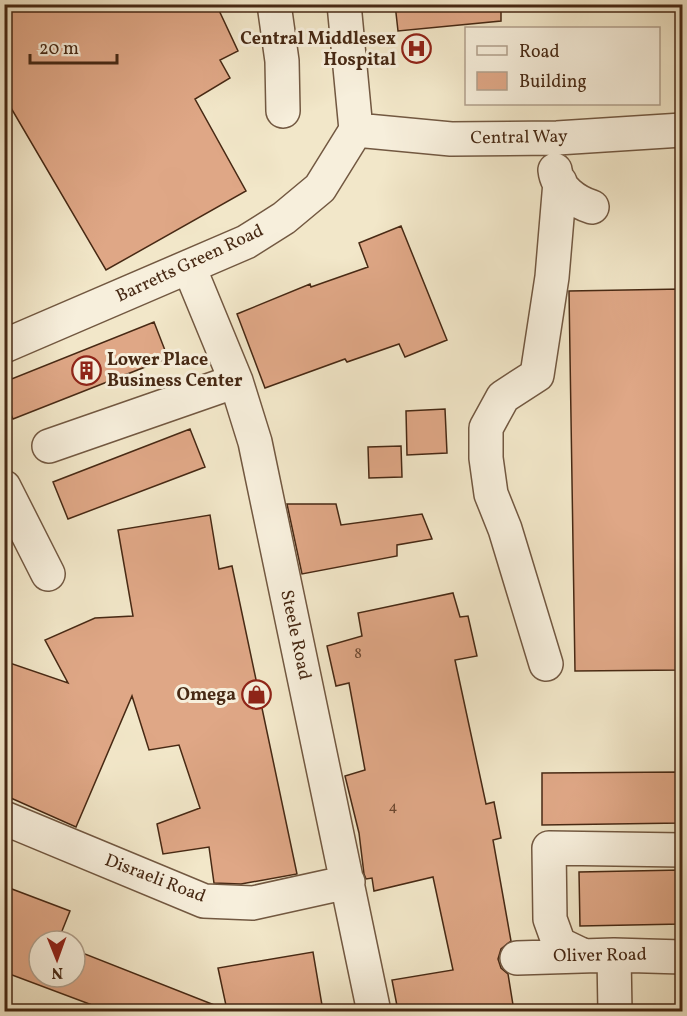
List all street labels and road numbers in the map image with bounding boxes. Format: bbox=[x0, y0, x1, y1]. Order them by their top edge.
street label: Central Way bbox=[470, 125, 568, 151]
street label: Barretts Green Road bbox=[112, 219, 268, 309]
street label: Steele Road bbox=[273, 588, 317, 682]
street label: Disraeli Road bbox=[101, 848, 209, 910]
street label: Oliver Road bbox=[553, 943, 647, 969]

